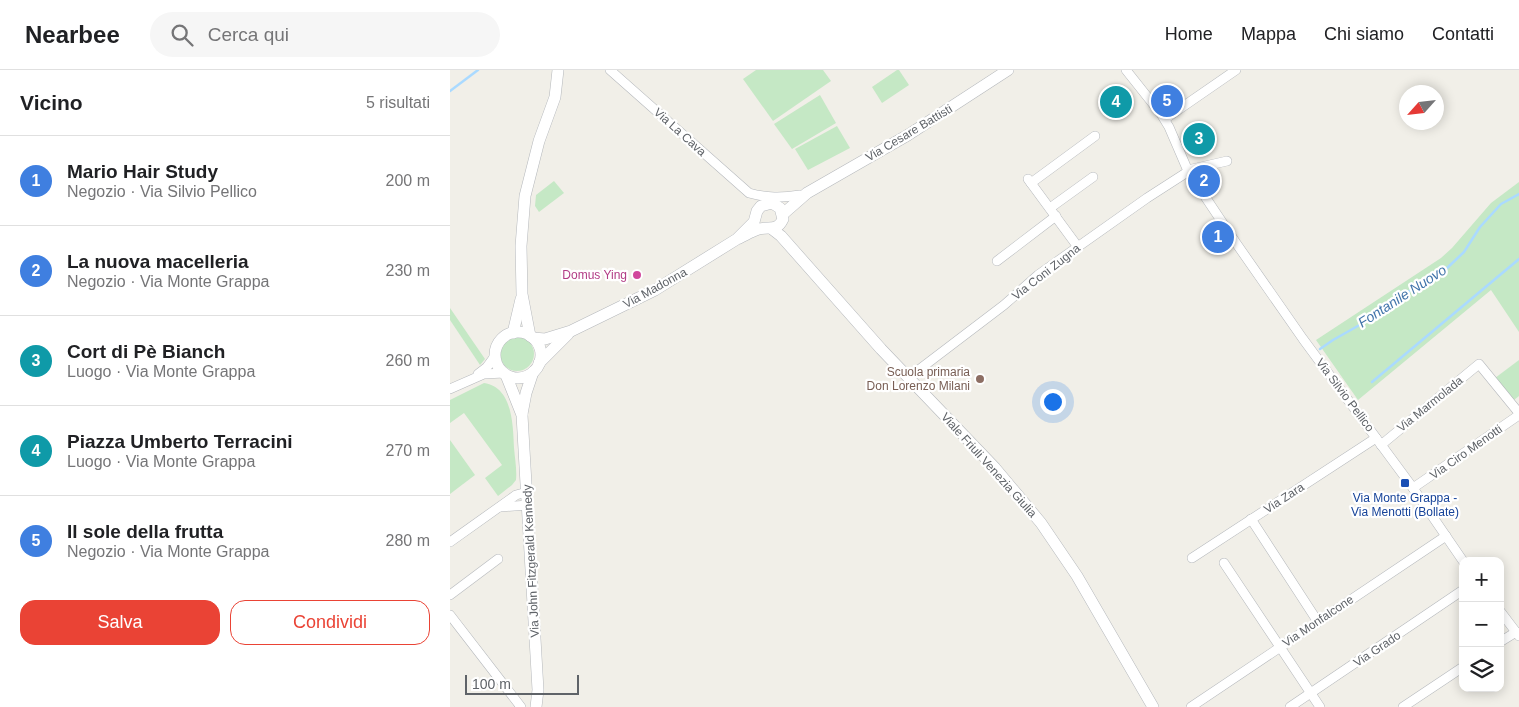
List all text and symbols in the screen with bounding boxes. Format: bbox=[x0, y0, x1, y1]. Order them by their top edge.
search box bbox=[150, 12, 500, 57]
text: Nearbee bbox=[25, 21, 120, 48]
icon: search bbox=[168, 21, 196, 49]
text: Cerca qui bbox=[208, 24, 289, 45]
text: Home bbox=[1165, 24, 1213, 44]
text: Mappa bbox=[1241, 24, 1296, 44]
text: Chi siamo bbox=[1324, 24, 1404, 44]
text: Contatti bbox=[1432, 24, 1494, 44]
pin: 5 bbox=[1151, 82, 1183, 120]
pin: 4 bbox=[1100, 83, 1132, 121]
north arrow bbox=[1399, 85, 1444, 130]
text: Vicino bbox=[20, 91, 83, 114]
text: 5 risultati bbox=[366, 94, 430, 111]
street label: Via Cesare Battisti bbox=[863, 102, 955, 164]
street label: Via La Cava bbox=[651, 105, 709, 159]
pin: 3 bbox=[1183, 120, 1215, 158]
text: Mario Hair Study bbox=[67, 161, 218, 182]
pin: 2 bbox=[1188, 162, 1220, 200]
text: 1 bbox=[32, 172, 40, 189]
text: 200 m bbox=[386, 172, 430, 189]
text: Negozio · Via Silvio Pellico bbox=[67, 183, 257, 200]
pin: 1 bbox=[1202, 218, 1234, 256]
street label: Via Coni Zugna bbox=[1009, 241, 1083, 303]
text: La nuova macelleria bbox=[67, 251, 249, 272]
water label: Fontanile Nuovo bbox=[1355, 261, 1449, 330]
text: 2 bbox=[32, 262, 40, 279]
text: 230 m bbox=[386, 262, 430, 279]
street label: Via Madonna bbox=[621, 265, 690, 311]
place label: Domus Ying bbox=[562, 268, 627, 282]
marker: Domus Ying bbox=[631, 269, 643, 281]
text: Negozio · Via Monte Grappa bbox=[67, 273, 269, 290]
text: Cort di Pè Bianch bbox=[67, 341, 225, 362]
text: 3 bbox=[32, 352, 40, 369]
text: 260 m bbox=[386, 352, 430, 369]
street label: Via Silvio Pellico bbox=[1313, 356, 1377, 435]
text: Luogo · Via Monte Grappa bbox=[67, 363, 255, 380]
place label: Scuola primaria Don Lorenzo Milani bbox=[867, 365, 970, 393]
marker: Scuola primaria Don Lorenzo Milani bbox=[974, 373, 986, 385]
street label: Via Marmolada bbox=[1394, 373, 1466, 435]
your location bbox=[1040, 389, 1066, 415]
street label: Viale Friuli Venezia Giulia bbox=[938, 410, 1040, 520]
street label: Via Ciro Menotti bbox=[1427, 422, 1505, 482]
text: Piazza Umberto Terracini bbox=[67, 431, 293, 452]
text: 4 bbox=[32, 442, 40, 459]
text: 270 m bbox=[386, 442, 430, 459]
text: Luogo · Via Monte Grappa bbox=[67, 453, 255, 470]
marker: Via Monte Grappa - Via Menotti (Bollate) bbox=[1399, 477, 1411, 489]
street label: Via Zara bbox=[1261, 480, 1307, 516]
street label: Via John Fitzgerald Kennedy bbox=[520, 484, 542, 638]
place label: Via Monte Grappa - Via Menotti (Bollate) bbox=[1351, 491, 1459, 519]
text: Il sole della frutta bbox=[67, 521, 223, 542]
text: 5 bbox=[32, 532, 40, 549]
text: 280 m bbox=[386, 532, 430, 549]
text: Negozio · Via Monte Grappa bbox=[67, 543, 269, 560]
map controls bbox=[1459, 557, 1504, 692]
button: + bbox=[1459, 557, 1504, 602]
street label: Via Monfalcone bbox=[1280, 592, 1356, 650]
button: Salva bbox=[20, 600, 220, 645]
button: Condividi bbox=[230, 600, 430, 645]
button: − bbox=[1459, 602, 1504, 647]
street label: Via Grado bbox=[1351, 628, 1403, 670]
button: layers bbox=[1459, 647, 1504, 692]
scale bar bbox=[465, 672, 579, 695]
text: 100 m bbox=[472, 676, 511, 692]

